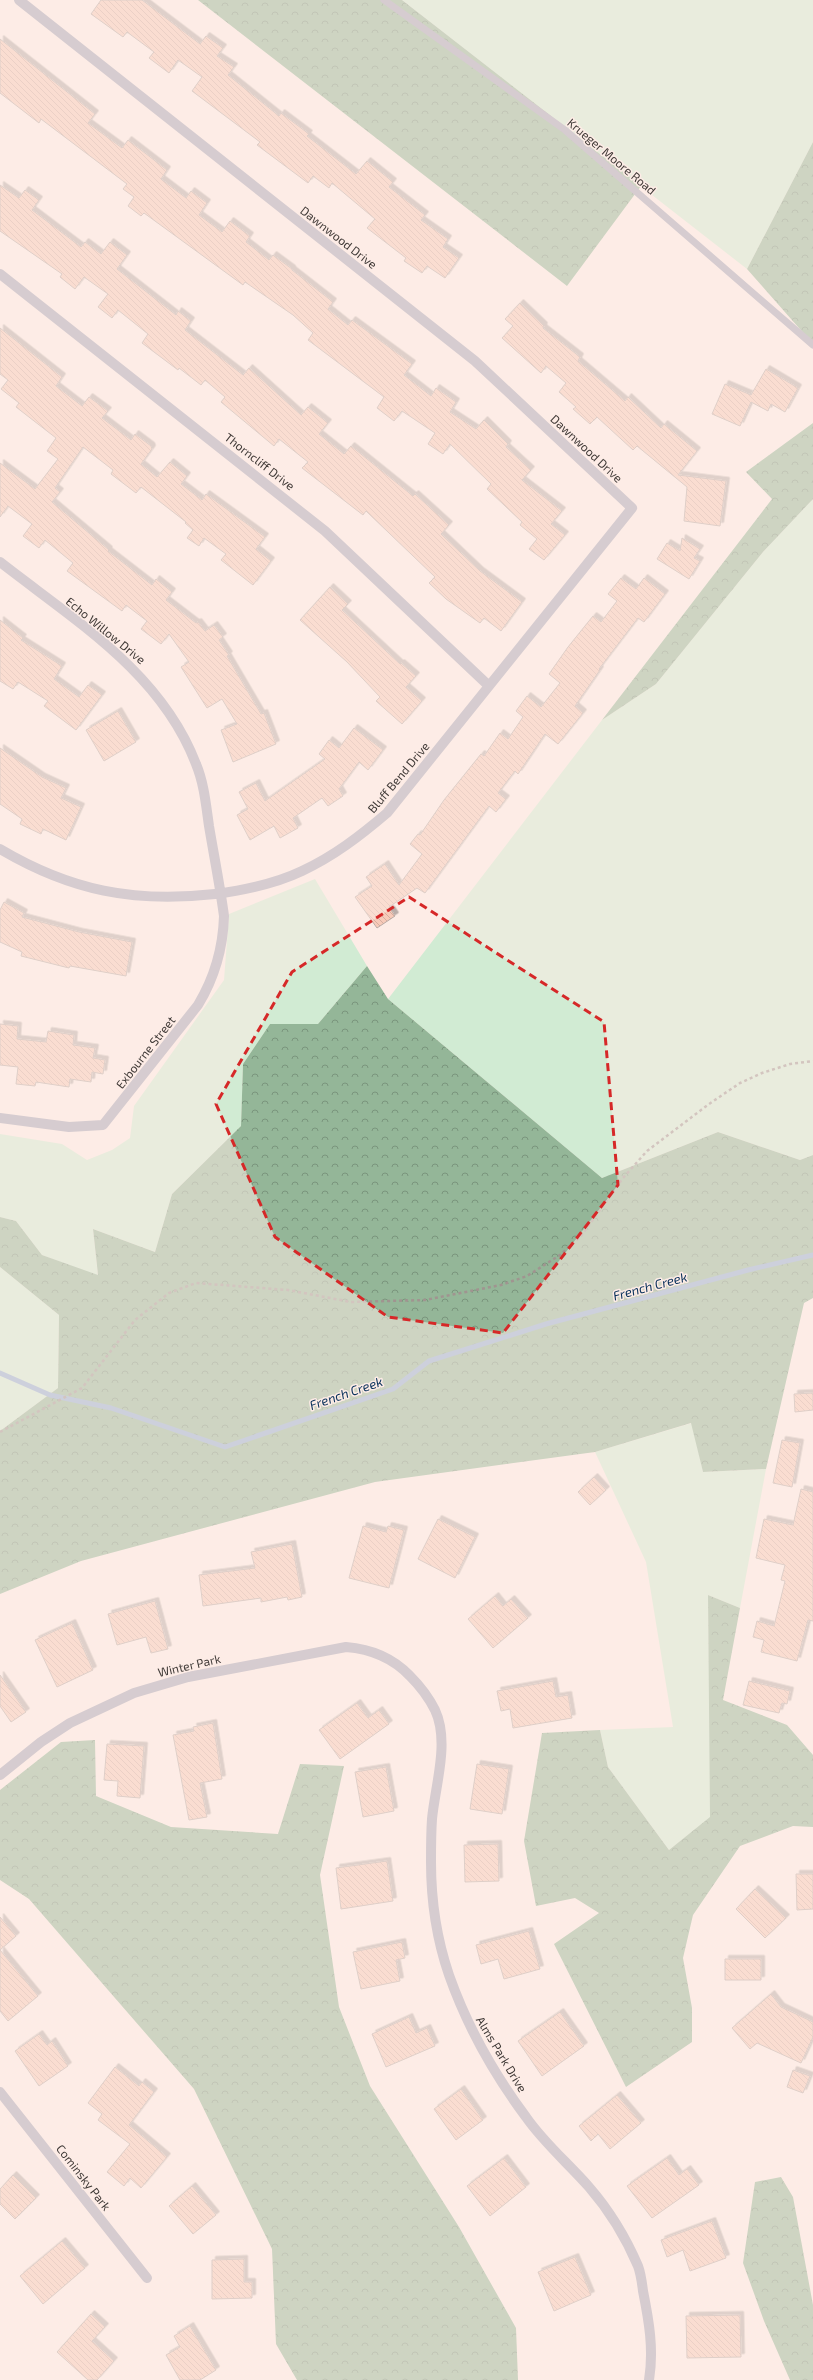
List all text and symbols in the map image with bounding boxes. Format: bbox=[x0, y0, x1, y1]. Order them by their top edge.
street label: Krueger Moore Road bbox=[565, 115, 659, 197]
street label: Dawnwood Drive bbox=[298, 203, 380, 271]
street label: Dawnwood Drive bbox=[548, 411, 626, 485]
street label: Thorncliff Drive bbox=[222, 429, 298, 493]
street label: Echo Willow Drive bbox=[64, 594, 148, 666]
street label: Bluff Bend Drive bbox=[364, 739, 432, 815]
street label: Exbourne Street bbox=[112, 1013, 178, 1091]
water label: French Creek bbox=[611, 1268, 689, 1304]
water label: French Creek bbox=[307, 1373, 385, 1413]
street label: Winter Park bbox=[156, 1651, 222, 1679]
street label: Alms Park Drive bbox=[474, 2014, 530, 2094]
street label: Cominsky Park bbox=[54, 2141, 114, 2213]

